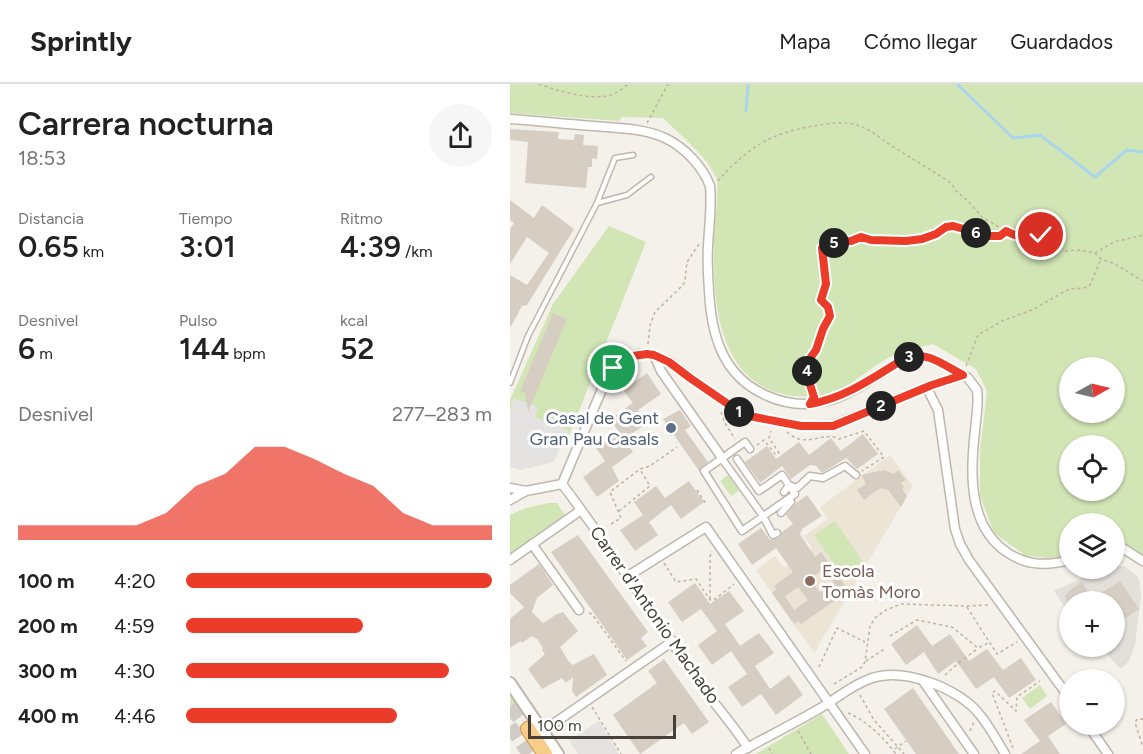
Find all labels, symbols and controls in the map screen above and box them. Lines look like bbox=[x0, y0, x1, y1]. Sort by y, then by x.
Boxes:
text: Sprintly bbox=[30, 24, 132, 58]
text: Mapa bbox=[779, 29, 831, 54]
text: Cómo llegar bbox=[864, 29, 977, 54]
text: Guardados bbox=[1010, 29, 1113, 54]
text: Carrera nocturna bbox=[18, 104, 274, 143]
button: share bbox=[429, 104, 492, 167]
text: 18:53 bbox=[18, 146, 66, 170]
text: Distancia bbox=[18, 209, 84, 228]
text: Tiempo bbox=[179, 209, 233, 228]
text: Ritmo bbox=[340, 209, 383, 228]
pin bbox=[1015, 209, 1066, 260]
pin: 6 bbox=[961, 218, 991, 248]
icon: check bbox=[1024, 218, 1057, 251]
text: 6 bbox=[971, 223, 981, 242]
text: 0.65 bbox=[18, 228, 79, 265]
text: 3:01 bbox=[179, 228, 236, 265]
text: 4:39 bbox=[340, 228, 401, 265]
pin: 5 bbox=[819, 228, 849, 258]
text: 5 bbox=[829, 233, 839, 252]
text: km bbox=[79, 242, 104, 261]
text: /km bbox=[401, 242, 433, 261]
text: Desnivel bbox=[18, 311, 78, 330]
text: Pulso bbox=[179, 311, 217, 330]
text: kcal bbox=[340, 311, 368, 330]
text: 6 bbox=[18, 330, 35, 367]
text: 144 bbox=[179, 330, 229, 367]
text: 52 bbox=[340, 330, 374, 367]
pin bbox=[587, 342, 638, 393]
pin: 3 bbox=[894, 342, 924, 372]
text: m bbox=[35, 344, 53, 363]
text: bpm bbox=[229, 344, 266, 363]
text: 3 bbox=[905, 347, 913, 366]
icon: arrive bbox=[596, 351, 629, 384]
pin: 4 bbox=[792, 356, 822, 386]
north arrow bbox=[1059, 357, 1125, 423]
map controls bbox=[1059, 357, 1125, 735]
text: 4 bbox=[802, 361, 812, 380]
pin: 2 bbox=[866, 391, 896, 421]
text: 2 bbox=[876, 396, 886, 415]
pin: 1 bbox=[724, 397, 754, 427]
text: Desnivel bbox=[18, 402, 93, 426]
text: 277–283 m bbox=[392, 402, 492, 426]
text: 1 bbox=[736, 402, 742, 421]
place label: Casal de Gent Gran Pau Casals bbox=[530, 407, 659, 450]
marker: Casal de Gent Gran Pau Casals bbox=[664, 421, 678, 435]
button: locate bbox=[1059, 435, 1125, 501]
button: layers bbox=[1059, 513, 1125, 579]
street label: Carrer d'Antonio Machado bbox=[585, 522, 725, 708]
place label: Escola Tomàs Moro bbox=[822, 560, 921, 603]
text: 100 m bbox=[18, 569, 75, 593]
text: 4:20 bbox=[114, 569, 155, 593]
marker: Escola Tomàs Moro bbox=[803, 574, 817, 588]
button: + bbox=[1059, 591, 1125, 657]
text: 200 m bbox=[18, 614, 78, 638]
text: 4:59 bbox=[114, 614, 154, 638]
text: 300 m bbox=[18, 659, 77, 683]
text: 4:30 bbox=[114, 659, 155, 683]
button: − bbox=[1059, 669, 1125, 735]
text: 400 m bbox=[18, 704, 79, 728]
text: 4:46 bbox=[114, 704, 155, 728]
scale bar bbox=[528, 712, 676, 740]
text: 100 m bbox=[537, 716, 582, 735]

